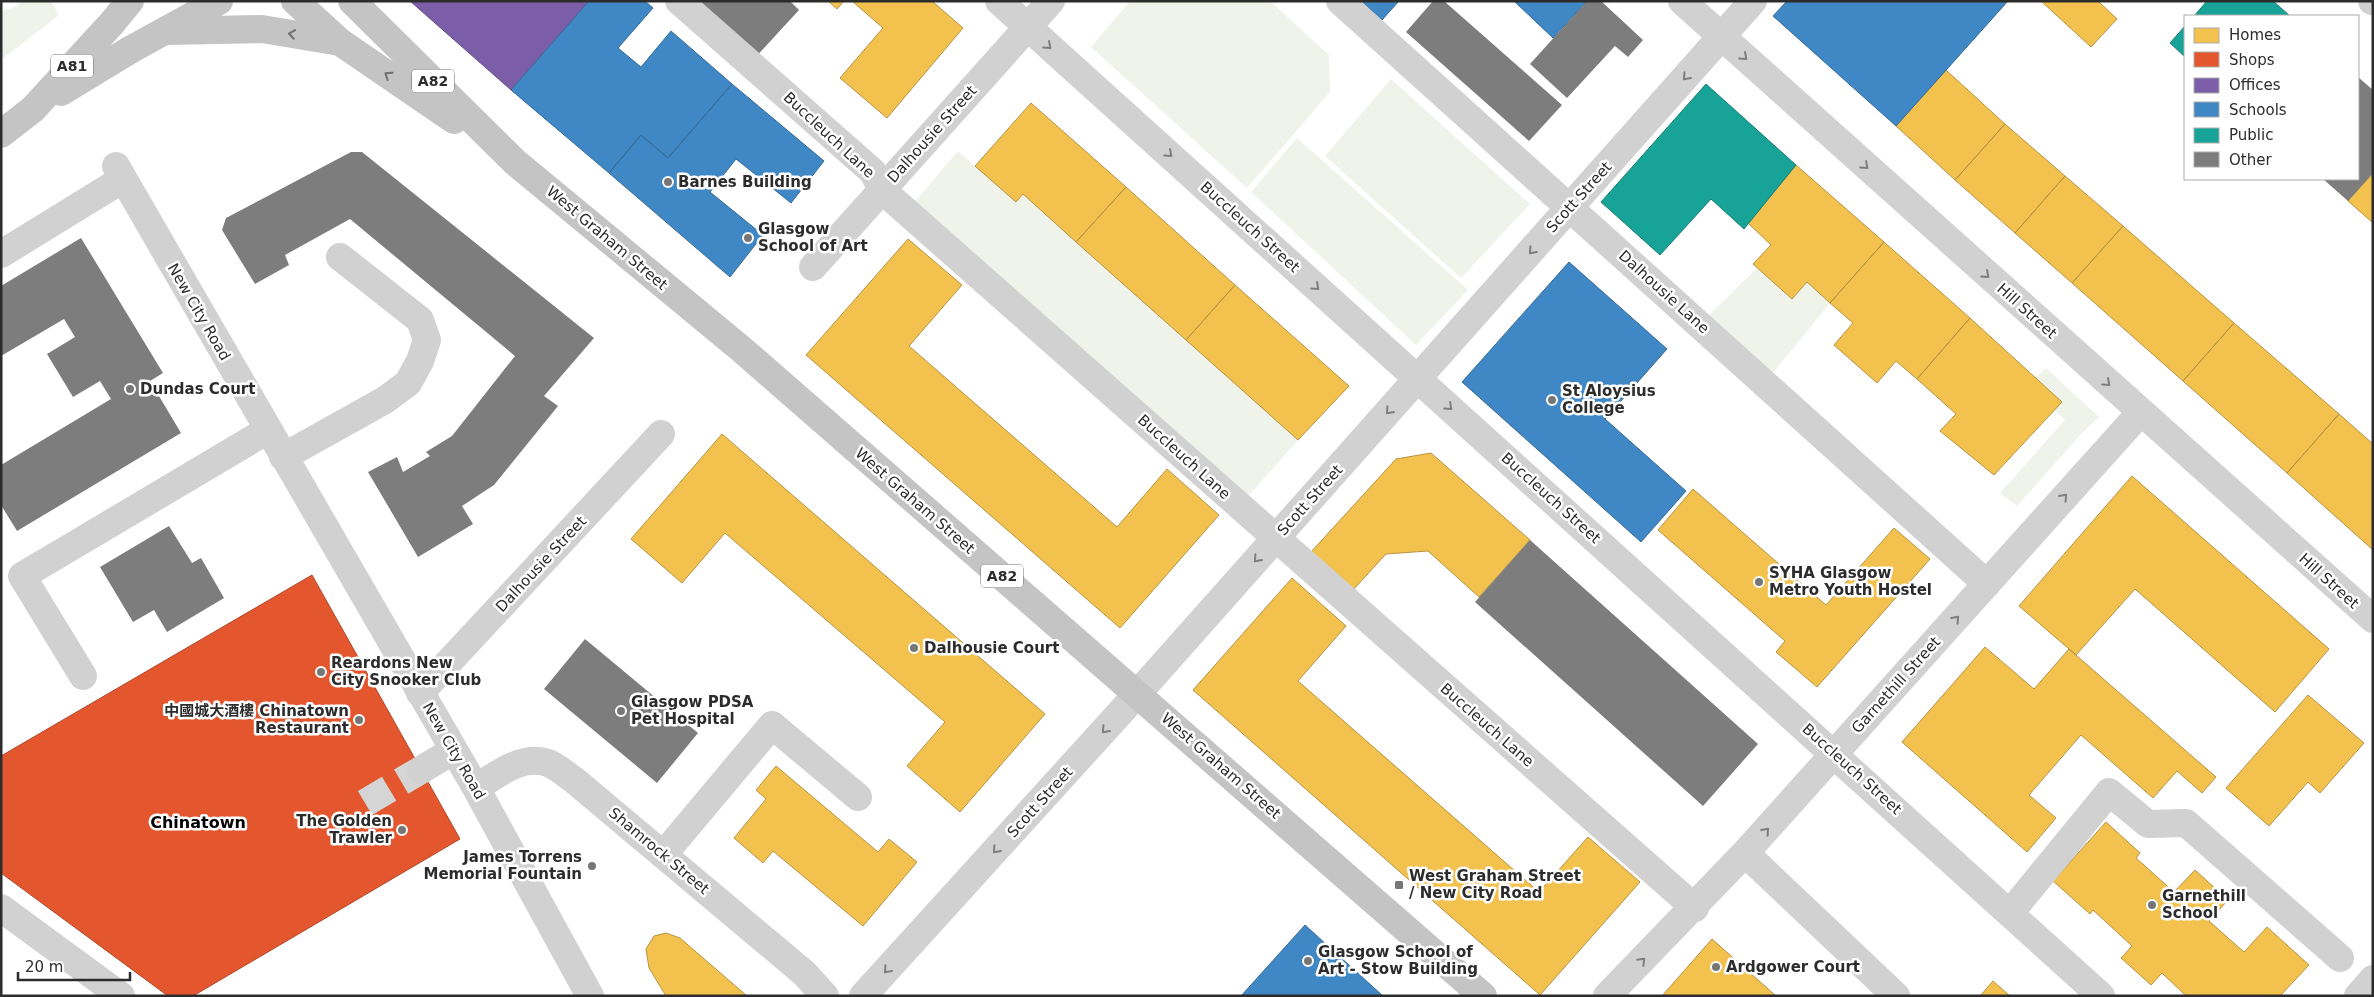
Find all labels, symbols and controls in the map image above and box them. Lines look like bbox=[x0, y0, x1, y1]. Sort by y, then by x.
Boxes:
legend bbox=[2184, 15, 2359, 180]
text: Homes bbox=[2229, 26, 2281, 44]
one-way arrow bbox=[287, 30, 296, 40]
one-way arrow bbox=[1043, 40, 1052, 49]
one-way arrow bbox=[1739, 51, 1748, 60]
text: Shops bbox=[2229, 51, 2275, 69]
road number: A81 bbox=[51, 54, 93, 78]
road number: A82 bbox=[412, 70, 454, 92]
one-way arrow bbox=[1683, 71, 1692, 80]
one-way arrow bbox=[384, 72, 394, 81]
text: Offices bbox=[2229, 76, 2281, 94]
street label: Dalhousie Street bbox=[884, 82, 980, 186]
street label: Buccleuch Lane bbox=[780, 88, 878, 182]
text: Schools bbox=[2229, 101, 2287, 119]
text: Public bbox=[2229, 126, 2273, 144]
one-way arrow bbox=[1163, 149, 1172, 158]
text: Other bbox=[2229, 151, 2272, 169]
street label: Scott Street bbox=[1543, 158, 1616, 236]
one-way arrow bbox=[1860, 160, 1869, 169]
place label: Barnes Building bbox=[678, 173, 812, 191]
marker: Barnes Building bbox=[662, 176, 674, 188]
street label: Buccleuch Street bbox=[1197, 178, 1303, 276]
street label: West Graham Street bbox=[543, 182, 671, 294]
place label: Glasgow School of Art bbox=[758, 220, 868, 255]
marker: Glasgow School of Art bbox=[742, 232, 754, 244]
one-way arrow bbox=[1528, 245, 1537, 254]
street label: Dalhousie Lane bbox=[1615, 247, 1713, 337]
street label: New City Road bbox=[164, 260, 234, 364]
one-way arrow bbox=[1980, 269, 1989, 278]
street label: Hill Street bbox=[1993, 280, 2061, 343]
one-way arrow bbox=[1310, 281, 1319, 290]
one-way arrow bbox=[2101, 377, 2110, 386]
place label: Dundas Court bbox=[140, 380, 255, 398]
place label: St Aloysius College bbox=[1562, 382, 1656, 417]
marker: Dundas Court bbox=[124, 383, 136, 395]
marker: St Aloysius College bbox=[1546, 394, 1558, 406]
one-way arrow bbox=[1444, 401, 1453, 410]
one-way arrow bbox=[1385, 406, 1394, 415]
street label: Buccleuch Lane bbox=[1134, 411, 1234, 503]
street label: West Graham Street bbox=[852, 444, 978, 558]
street label: Buccleuch Street bbox=[1498, 449, 1604, 547]
street label: Scott Street bbox=[1274, 461, 1347, 539]
one-way arrow bbox=[2058, 494, 2067, 503]
street label: Dalhousie Street bbox=[492, 512, 590, 616]
street label: Hill Street bbox=[2295, 550, 2363, 613]
one-way arrow bbox=[1254, 553, 1263, 562]
road number: A82 bbox=[981, 564, 1023, 588]
place label: SYHA Glasgow Metro Youth Hostel bbox=[1769, 564, 1932, 599]
marker: SYHA Glasgow Metro Youth Hostel bbox=[1753, 576, 1765, 588]
one-way arrow bbox=[1950, 615, 1959, 624]
street label: Garnethill Street bbox=[1848, 633, 1944, 737]
place label: Dalhousie Court bbox=[924, 639, 1059, 657]
marker: Dalhousie Court bbox=[908, 642, 920, 654]
place label: Reardons New City Snooker Club bbox=[331, 654, 482, 689]
marker: Reardons New City Snooker Club bbox=[315, 666, 327, 678]
street label: Buccleuch Lane bbox=[1437, 679, 1537, 771]
place label: Glasgow PDSA Pet Hospital bbox=[631, 693, 754, 728]
street label: New City Road bbox=[419, 699, 489, 803]
place label: 中國城大酒樓 Chinatown Restaurant bbox=[164, 702, 349, 737]
marker: Glasgow PDSA Pet Hospital bbox=[615, 705, 627, 717]
street label: West Graham Street bbox=[1158, 709, 1284, 823]
marker: 中國城大酒樓 Chinatown Restaurant bbox=[353, 714, 365, 726]
street label: Buccleuch Street bbox=[1799, 720, 1905, 818]
one-way arrow bbox=[1102, 724, 1111, 733]
street label: Scott Street bbox=[1004, 763, 1077, 841]
street label: Shamrock Street bbox=[605, 804, 713, 898]
place label: The Golden Trawler bbox=[296, 812, 393, 847]
district label: Chinatown bbox=[150, 813, 246, 832]
marker: The Golden Trawler bbox=[396, 824, 408, 836]
one-way arrow bbox=[1760, 827, 1769, 836]
one-way arrow bbox=[993, 844, 1002, 853]
place label: James Torrens Memorial Fountain bbox=[424, 848, 582, 883]
marker: James Torrens Memorial Fountain bbox=[586, 860, 598, 872]
place label: West Graham Street / New City Road bbox=[1409, 867, 1581, 902]
marker: West Graham Street / New City Road bbox=[1393, 879, 1405, 891]
place label: Garnethill School bbox=[2162, 887, 2246, 922]
marker: Garnethill School bbox=[2146, 899, 2158, 911]
place label: Glasgow School of Art - Stow Building bbox=[1318, 943, 1478, 978]
scale bar bbox=[18, 950, 130, 982]
marker: Glasgow School of Art - Stow Building bbox=[1302, 955, 1314, 967]
text: 20 m bbox=[25, 958, 63, 976]
one-way arrow bbox=[1636, 958, 1645, 967]
place label: Ardgower Court bbox=[1726, 958, 1860, 976]
marker: Ardgower Court bbox=[1710, 961, 1722, 973]
one-way arrow bbox=[884, 965, 893, 974]

